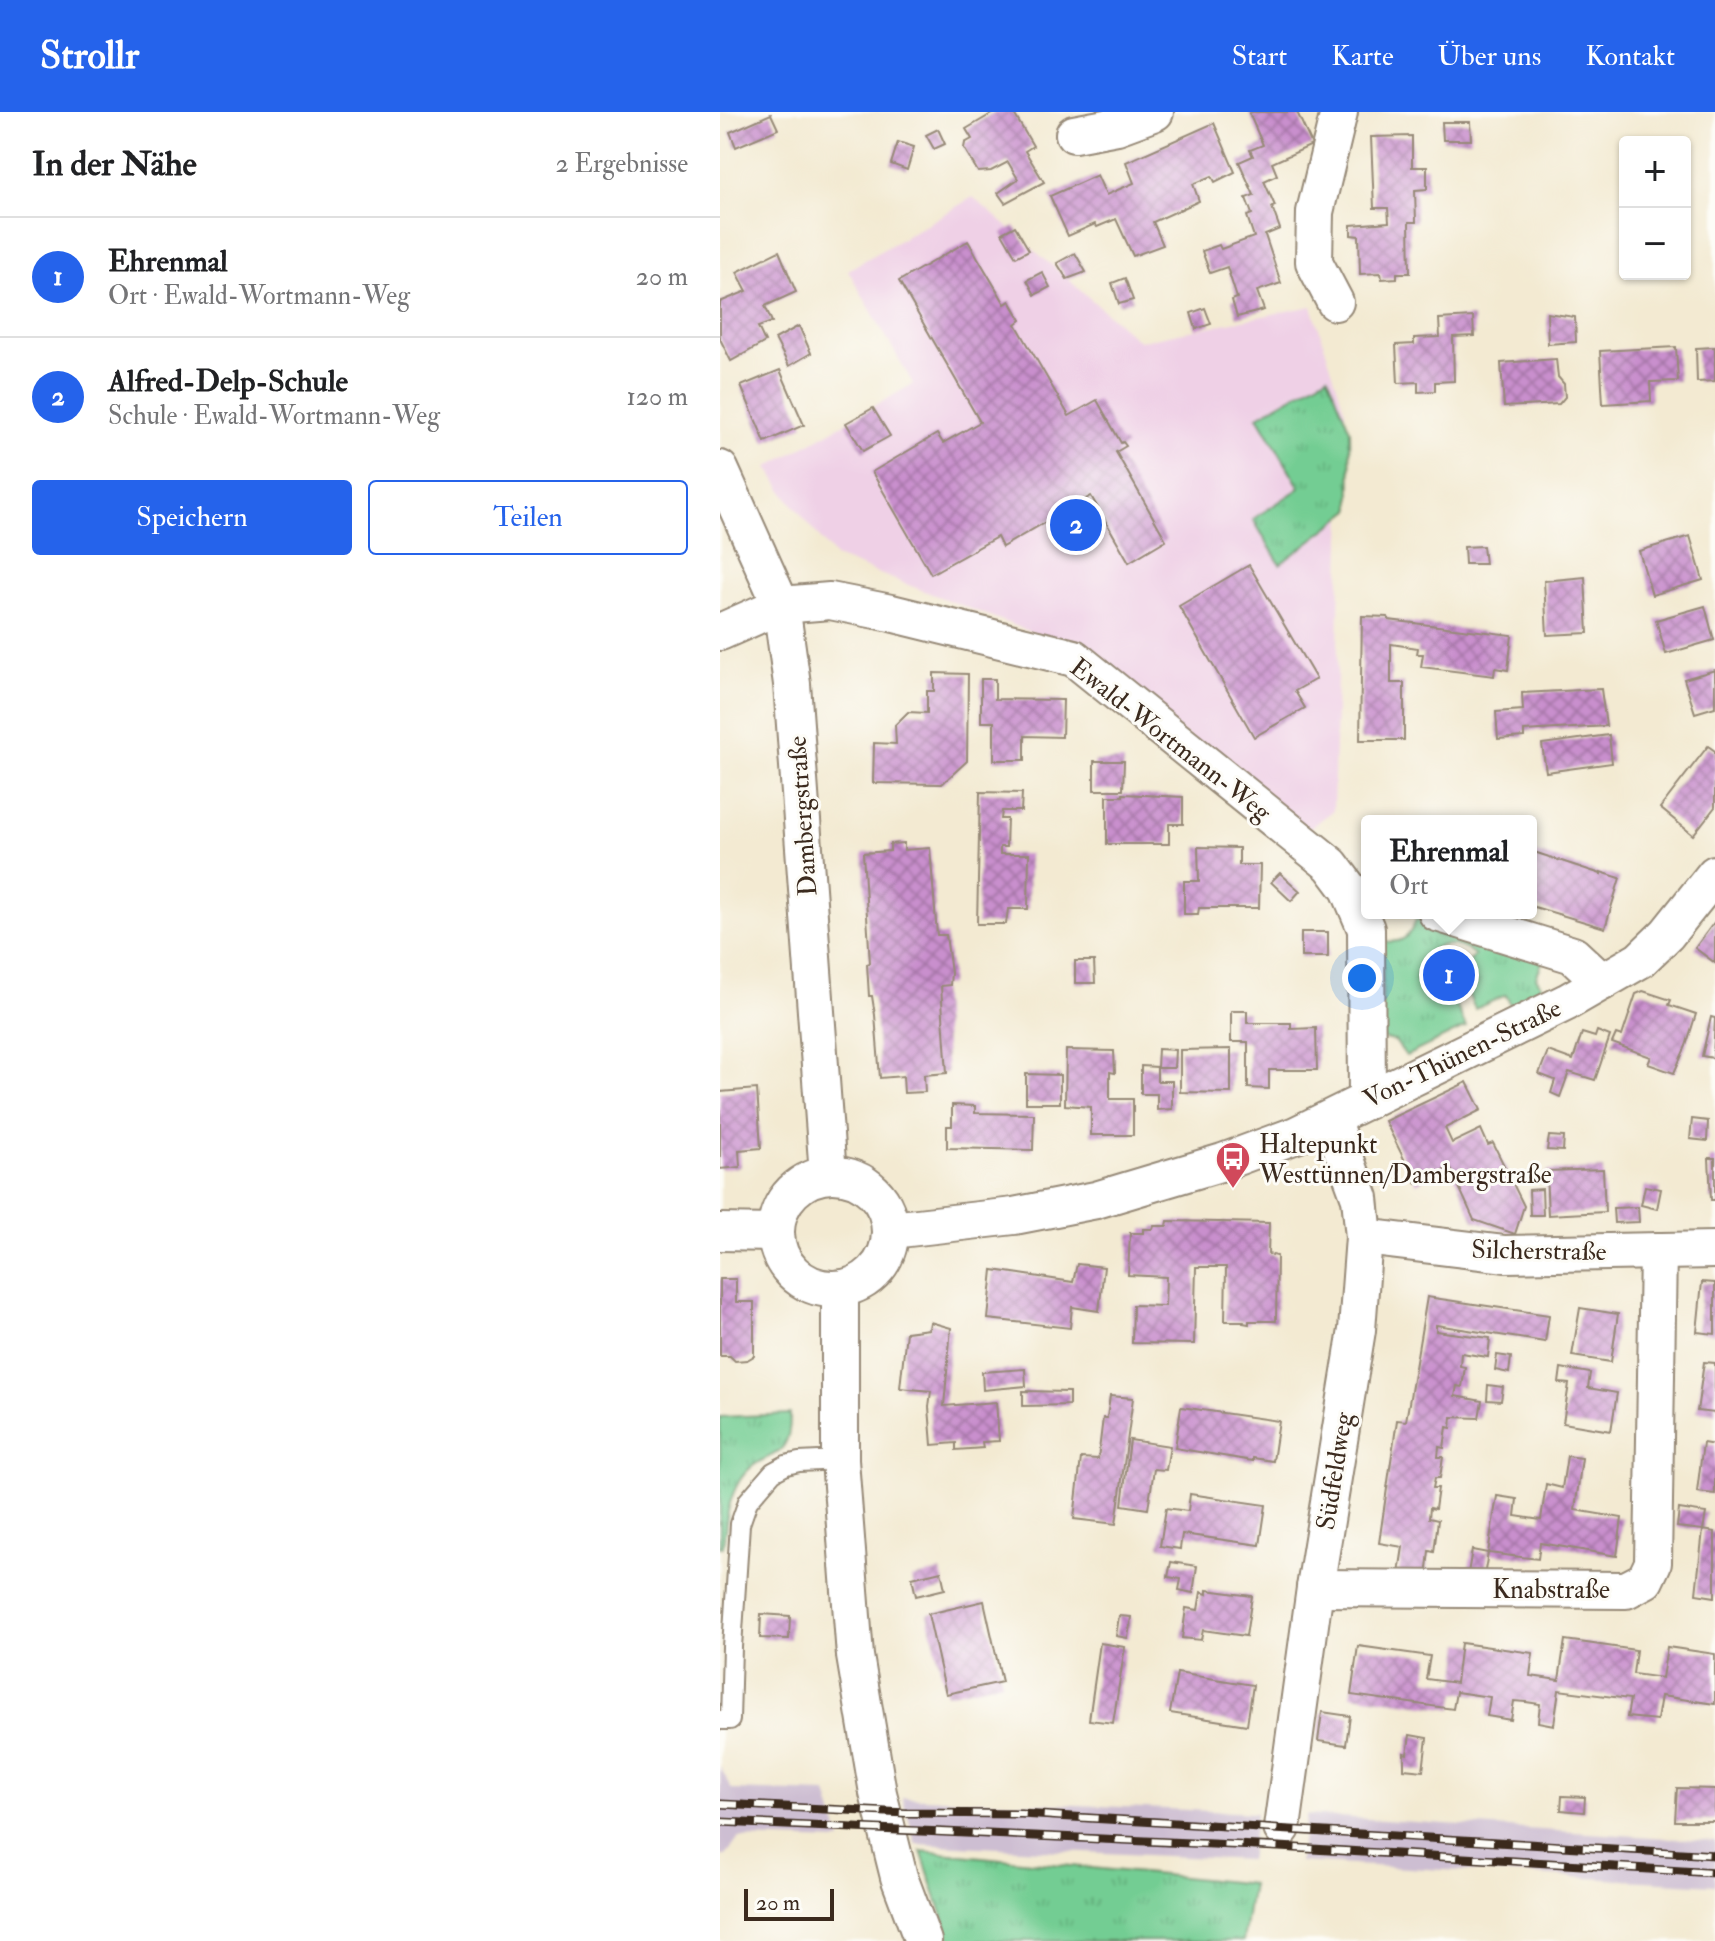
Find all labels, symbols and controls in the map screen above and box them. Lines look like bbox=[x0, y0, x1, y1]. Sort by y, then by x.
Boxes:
text: Strollr bbox=[40, 32, 139, 80]
text: Start bbox=[1232, 39, 1287, 74]
text: Karte bbox=[1331, 39, 1394, 74]
text: Über uns bbox=[1438, 39, 1541, 74]
text: Kontakt bbox=[1585, 39, 1675, 74]
map controls bbox=[1619, 136, 1691, 280]
button: + bbox=[1619, 136, 1691, 208]
text: In der Nähe bbox=[32, 143, 197, 186]
text: 2 Ergebnisse bbox=[556, 148, 688, 180]
button: − bbox=[1619, 208, 1691, 280]
text: Ehrenmal bbox=[108, 243, 228, 280]
text: 1 bbox=[53, 261, 63, 293]
text: 20 m bbox=[636, 261, 688, 293]
text: Ort · Ewald-Wortmann-Weg bbox=[108, 280, 410, 312]
text: Alfred-Delp-Schule bbox=[108, 363, 348, 400]
text: 2 bbox=[51, 381, 65, 413]
text: 120 m bbox=[627, 381, 688, 413]
text: Schule · Ewald-Wortmann-Weg bbox=[108, 400, 440, 432]
button: Speichern bbox=[32, 480, 352, 555]
button: Teilen bbox=[368, 480, 688, 555]
pin: 2 bbox=[1050, 495, 1102, 555]
street label: Ewald-Wortmann-Weg bbox=[1063, 651, 1278, 829]
street label: Dambergstraße bbox=[781, 735, 825, 897]
popup bbox=[1361, 815, 1537, 919]
text: Ehrenmal bbox=[1389, 833, 1509, 870]
text: Ort bbox=[1389, 870, 1428, 902]
pin: 1 bbox=[1423, 945, 1475, 1005]
your location bbox=[1342, 958, 1382, 998]
street label: Von-Thünen-Straße bbox=[1358, 992, 1567, 1116]
place label: Haltepunkt Westtünnen/Dambergstraße bbox=[1258, 1129, 1552, 1191]
bus stop icon: Haltepunkt Westtünnen/Dambergstraße bbox=[1214, 1140, 1252, 1190]
street label: Silcherstraße bbox=[1471, 1234, 1607, 1268]
street label: Südfeldweg bbox=[1310, 1409, 1360, 1532]
street label: Knabstraße bbox=[1492, 1574, 1610, 1606]
scale bar bbox=[744, 1885, 834, 1921]
text: 20 m bbox=[756, 1889, 800, 1917]

